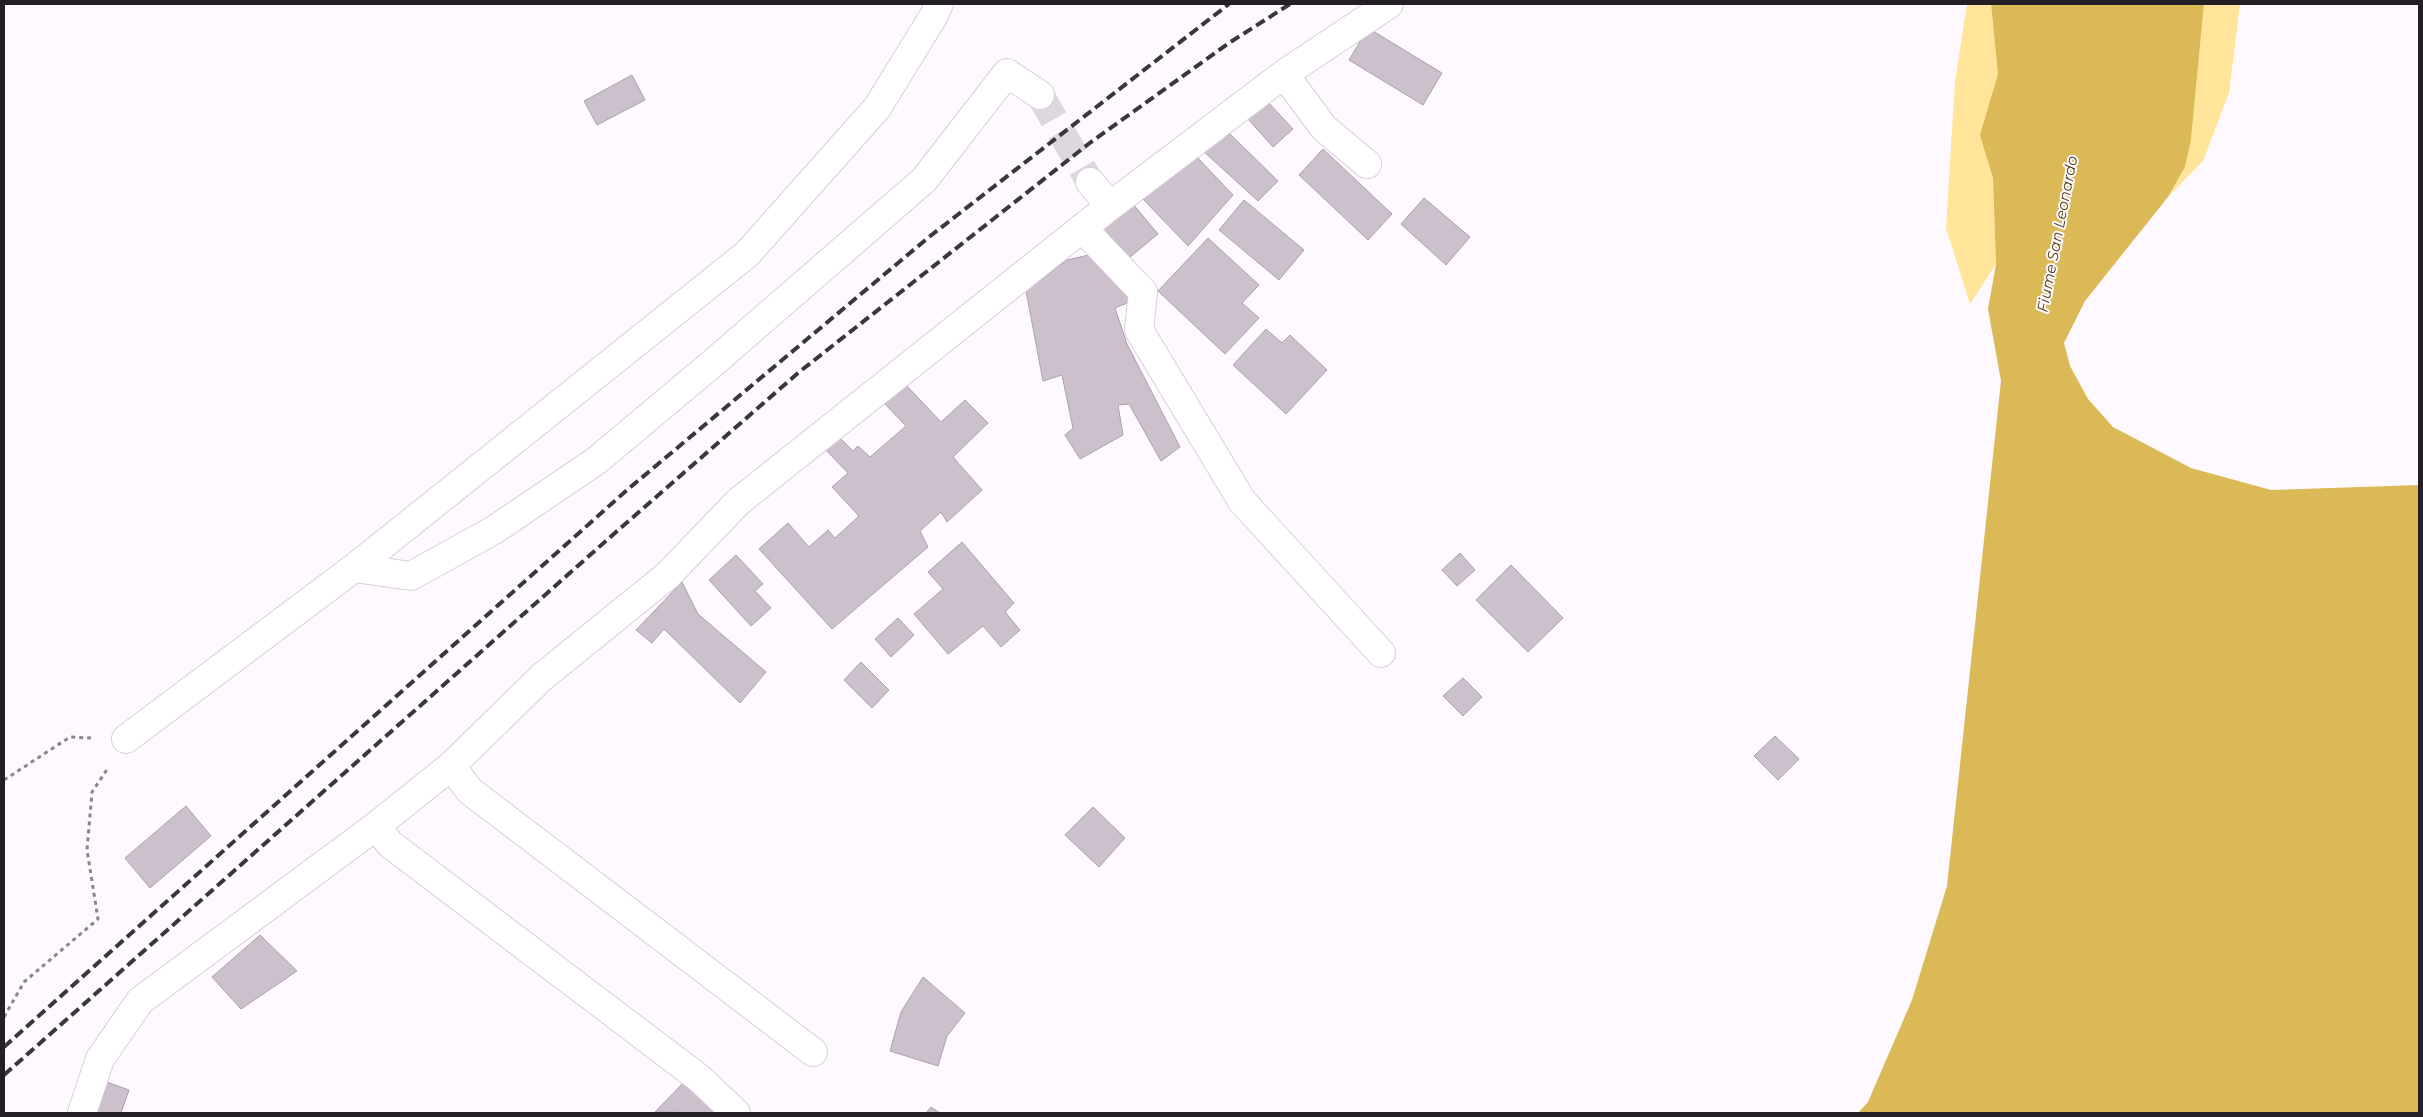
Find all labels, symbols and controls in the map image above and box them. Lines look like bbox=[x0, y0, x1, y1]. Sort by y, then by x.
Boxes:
water label: Fiume San Leonardo bbox=[2033, 154, 2081, 314]

